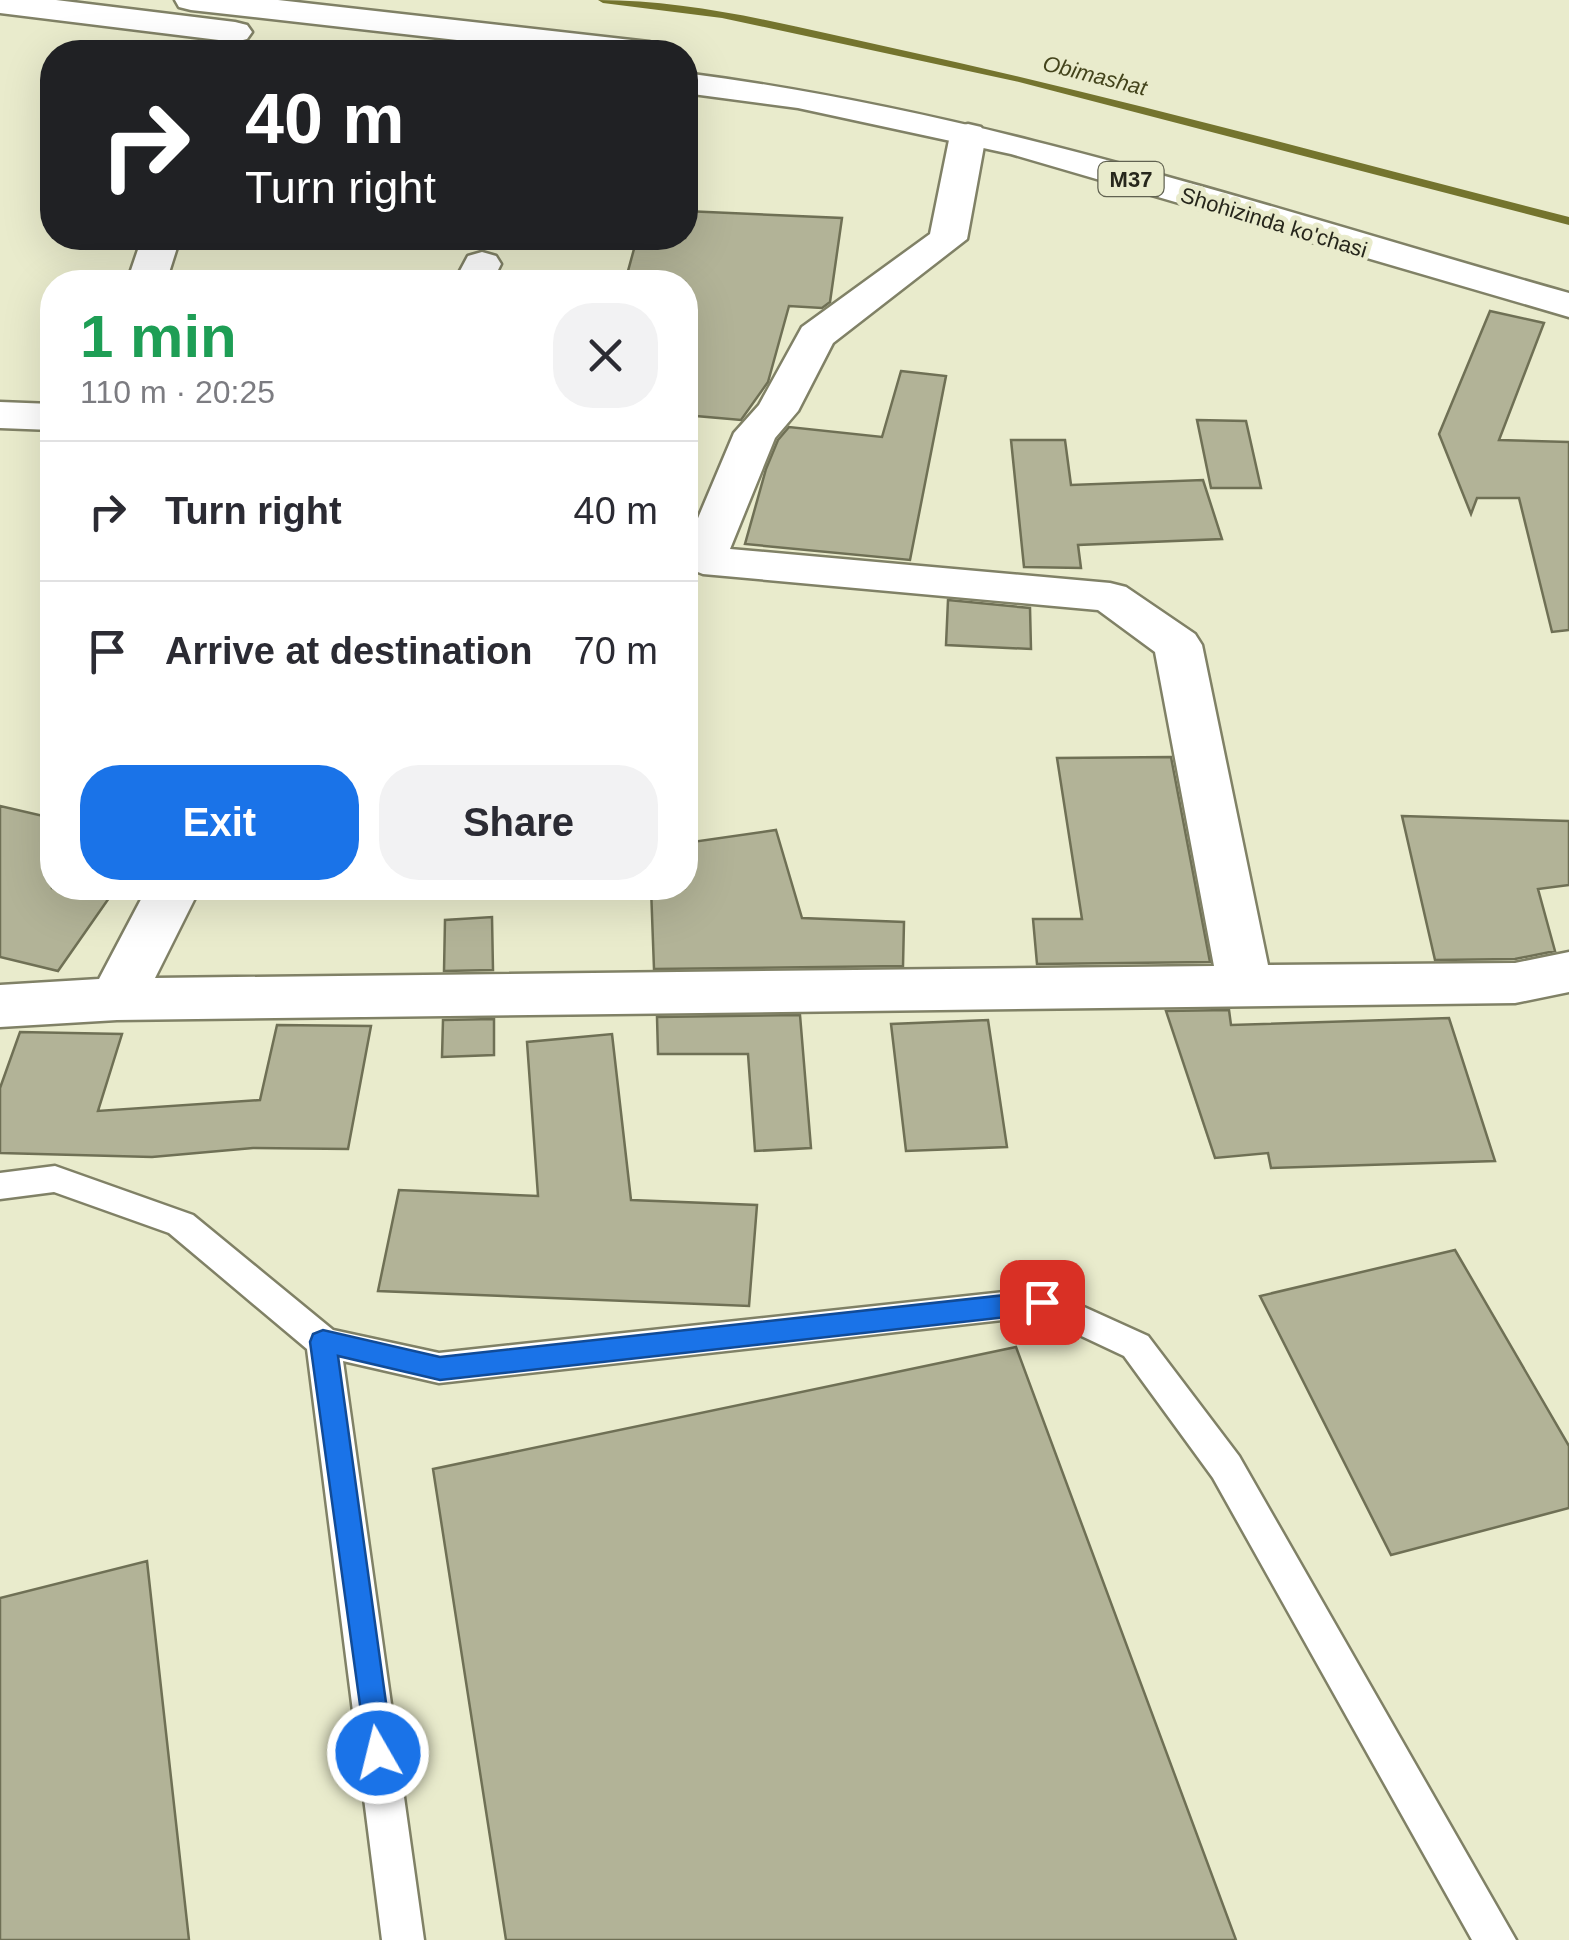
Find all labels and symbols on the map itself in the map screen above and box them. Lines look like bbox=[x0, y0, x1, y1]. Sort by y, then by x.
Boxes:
water label: Obimashat bbox=[1040, 50, 1150, 101]
road number: M37 bbox=[1098, 162, 1164, 196]
street label: Shohizinda ko'chasi bbox=[1178, 182, 1370, 263]
pin bbox=[1000, 1260, 1085, 1345]
position arrow bbox=[326, 1701, 430, 1805]

